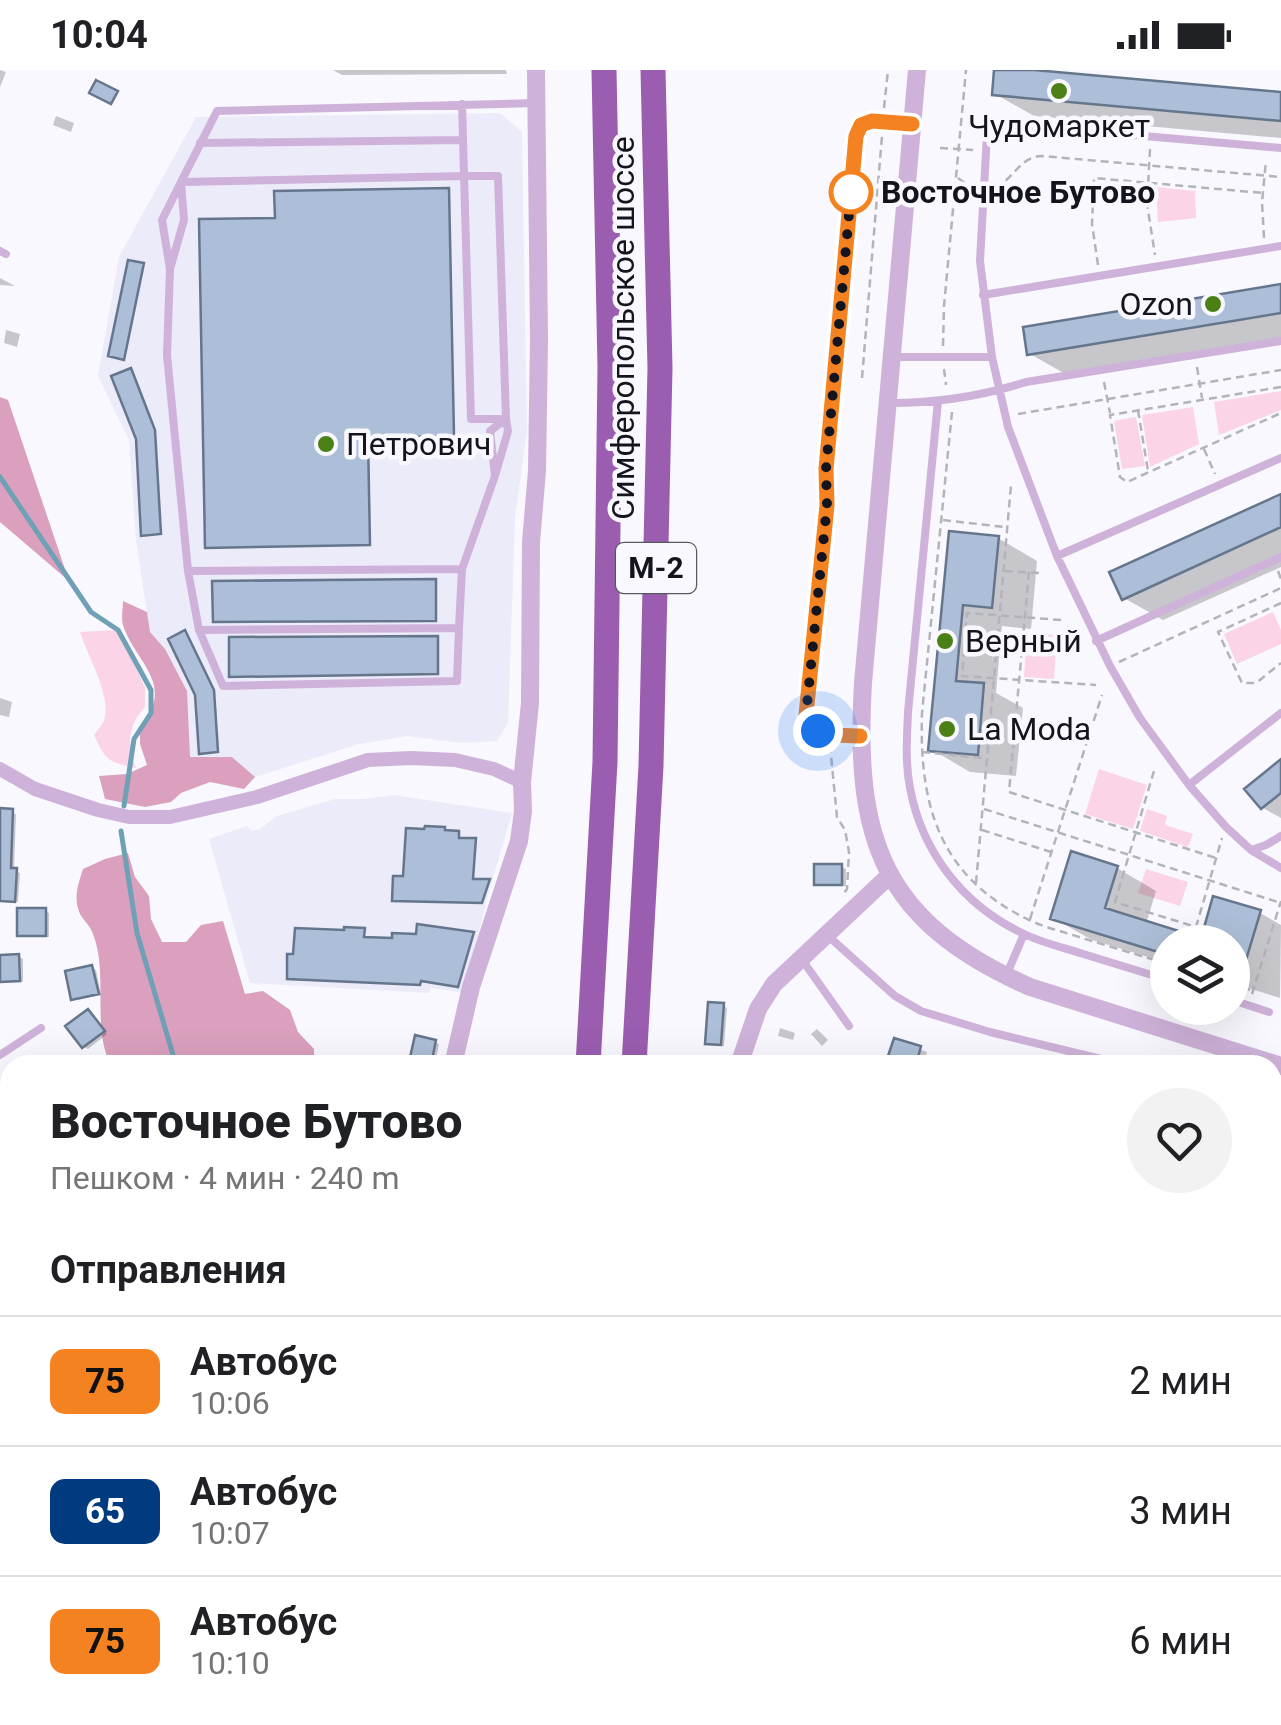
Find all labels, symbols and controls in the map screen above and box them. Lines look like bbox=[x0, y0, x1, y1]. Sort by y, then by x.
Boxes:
text: 10:04 bbox=[50, 13, 148, 57]
marker: Чудомаркет bbox=[1048, 80, 1070, 102]
place label: Чудомаркет bbox=[968, 107, 1150, 145]
street label: Симферопольское шоссе bbox=[604, 136, 642, 520]
marker: Восточное Бутово bbox=[830, 171, 872, 213]
place label: Восточное Бутово bbox=[881, 173, 1155, 211]
place label: Ozon bbox=[1119, 285, 1193, 323]
marker: Ozon bbox=[1202, 293, 1224, 315]
place label: Петрович bbox=[346, 425, 491, 463]
marker: Петрович bbox=[315, 433, 337, 455]
road number: М-2 bbox=[616, 543, 696, 593]
place label: Верный bbox=[965, 622, 1082, 660]
marker: Верный bbox=[934, 630, 956, 652]
your location bbox=[793, 706, 843, 756]
place label: La Moda bbox=[967, 710, 1091, 748]
marker: La Moda bbox=[936, 718, 958, 740]
map controls bbox=[1150, 925, 1250, 1025]
button: layers bbox=[1150, 925, 1250, 1025]
button: heart bbox=[1127, 1088, 1232, 1193]
text: Восточное Бутово bbox=[50, 1093, 463, 1150]
text: Пешком · 4 мин · 240 m bbox=[50, 1159, 400, 1197]
text: Отправления bbox=[50, 1248, 287, 1292]
text: Автобус bbox=[190, 1340, 337, 1384]
text: 2 мин bbox=[1129, 1359, 1232, 1403]
text: 75 bbox=[85, 1361, 125, 1402]
text: 10:06 bbox=[190, 1384, 270, 1422]
text: Автобус bbox=[190, 1470, 337, 1514]
text: 3 мин bbox=[1129, 1489, 1232, 1533]
text: 65 bbox=[85, 1491, 125, 1532]
text: 10:07 bbox=[190, 1514, 270, 1552]
text: Автобус bbox=[190, 1600, 337, 1644]
text: 6 мин bbox=[1129, 1619, 1232, 1663]
text: 75 bbox=[85, 1621, 125, 1662]
text: 10:10 bbox=[190, 1644, 270, 1682]

